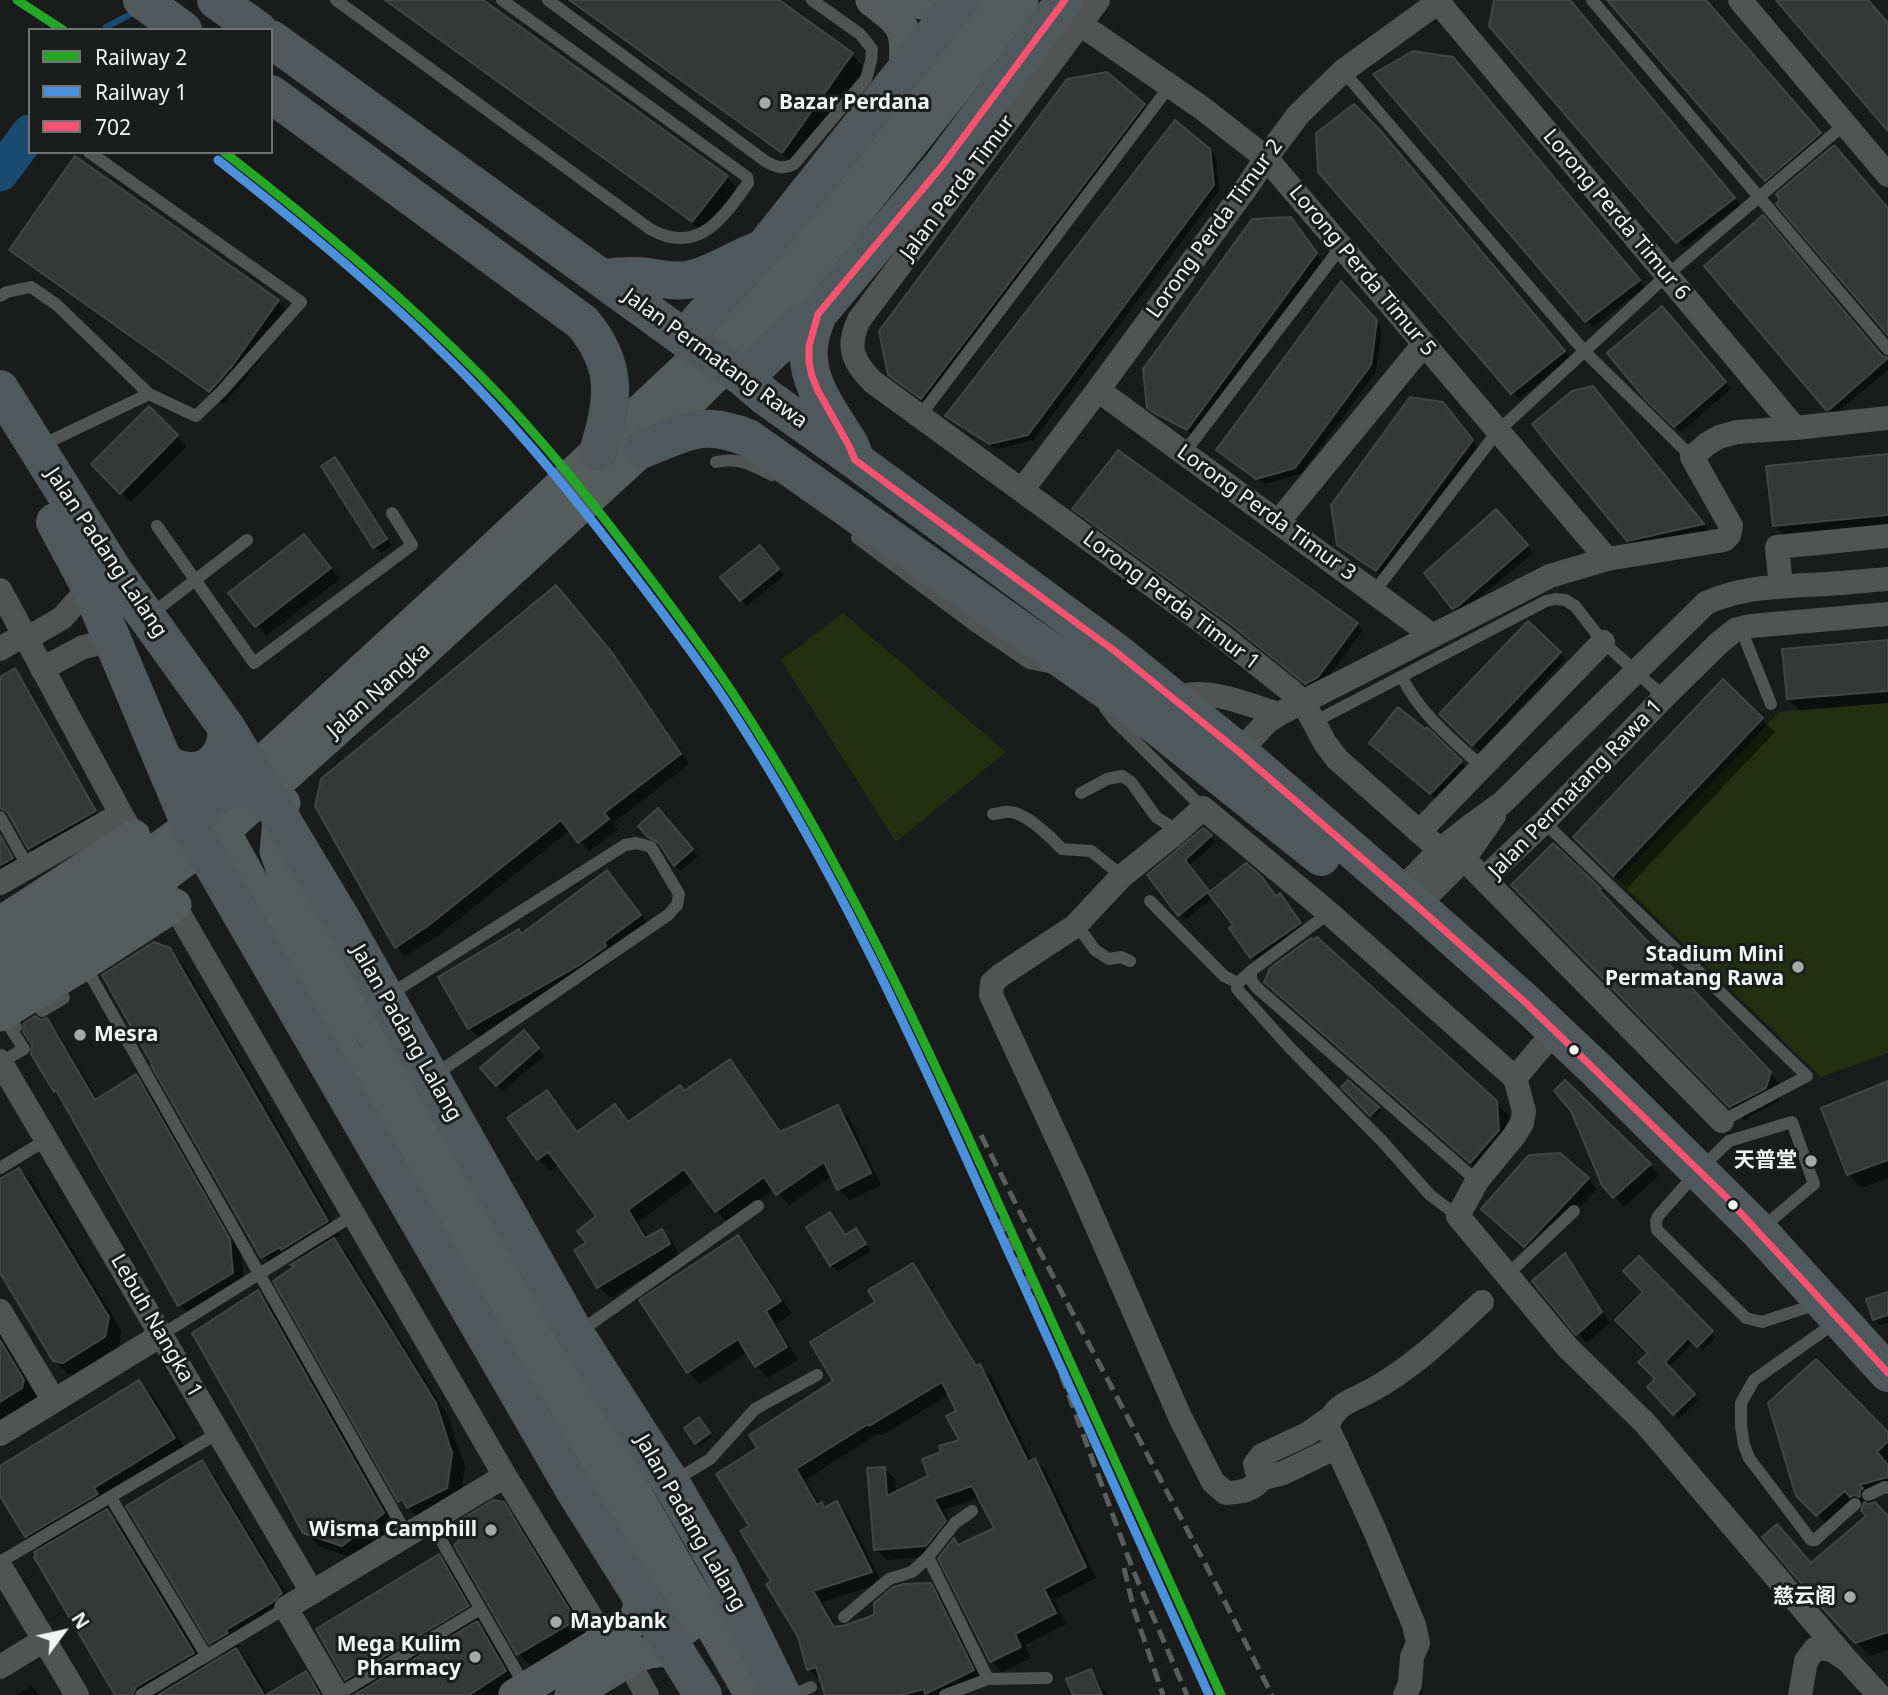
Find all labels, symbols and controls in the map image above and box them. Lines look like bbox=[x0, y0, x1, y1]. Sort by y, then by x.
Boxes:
legend bbox=[28, 28, 273, 154]
text: Railway 2 bbox=[95, 43, 187, 71]
text: Railway 1 bbox=[95, 78, 187, 106]
place label: Bazar Perdana bbox=[779, 90, 930, 116]
marker: Bazar Perdana bbox=[757, 95, 773, 111]
street label: Jalan Perda Timur bbox=[895, 111, 1021, 265]
text: 702 bbox=[95, 113, 131, 141]
street label: Lorong Perda Timur 6 bbox=[1537, 125, 1695, 305]
street label: Lorong Perda Timur 2 bbox=[1142, 135, 1288, 323]
street label: Lorong Perda Timur 5 bbox=[1283, 181, 1441, 361]
street label: Jalan Permatang Rawa bbox=[618, 284, 812, 434]
street label: Lorong Perda Timur 3 bbox=[1172, 440, 1360, 586]
street label: Jalan Padang Lalang bbox=[40, 463, 172, 643]
street label: Lorong Perda Timur 1 bbox=[1078, 526, 1264, 676]
street label: Jalan Nangka bbox=[322, 638, 436, 744]
street label: Jalan Permatang Rawa 1 bbox=[1484, 694, 1668, 884]
street label: Jalan Padang Lalang bbox=[345, 940, 467, 1126]
place label: Stadium Mini Permatang Rawa bbox=[1605, 942, 1784, 992]
marker: Stadium Mini Permatang Rawa bbox=[1790, 959, 1806, 975]
place label: Mesra bbox=[94, 1022, 158, 1048]
marker: Mesra bbox=[72, 1027, 88, 1043]
unlabelled marker bbox=[1567, 1043, 1581, 1057]
place label: 天普堂 bbox=[1734, 1148, 1797, 1174]
marker: 天普堂 bbox=[1803, 1153, 1819, 1169]
unlabelled marker bbox=[1726, 1198, 1740, 1212]
street label: Lebuh Nangka 1 bbox=[105, 1250, 207, 1402]
street label: Jalan Padang Lalang bbox=[629, 1430, 751, 1616]
place label: Wisma Camphill bbox=[309, 1517, 477, 1543]
marker: Wisma Camphill bbox=[483, 1522, 499, 1538]
place label: 慈云阁 bbox=[1773, 1584, 1836, 1610]
marker: 慈云阁 bbox=[1842, 1589, 1858, 1605]
north arrow bbox=[28, 1597, 98, 1667]
text: N bbox=[65, 1607, 96, 1634]
place label: Maybank bbox=[570, 1609, 667, 1635]
marker: Maybank bbox=[548, 1614, 564, 1630]
place label: Mega Kulim Pharmacy bbox=[337, 1632, 461, 1682]
marker: Mega Kulim Pharmacy bbox=[467, 1649, 483, 1665]

